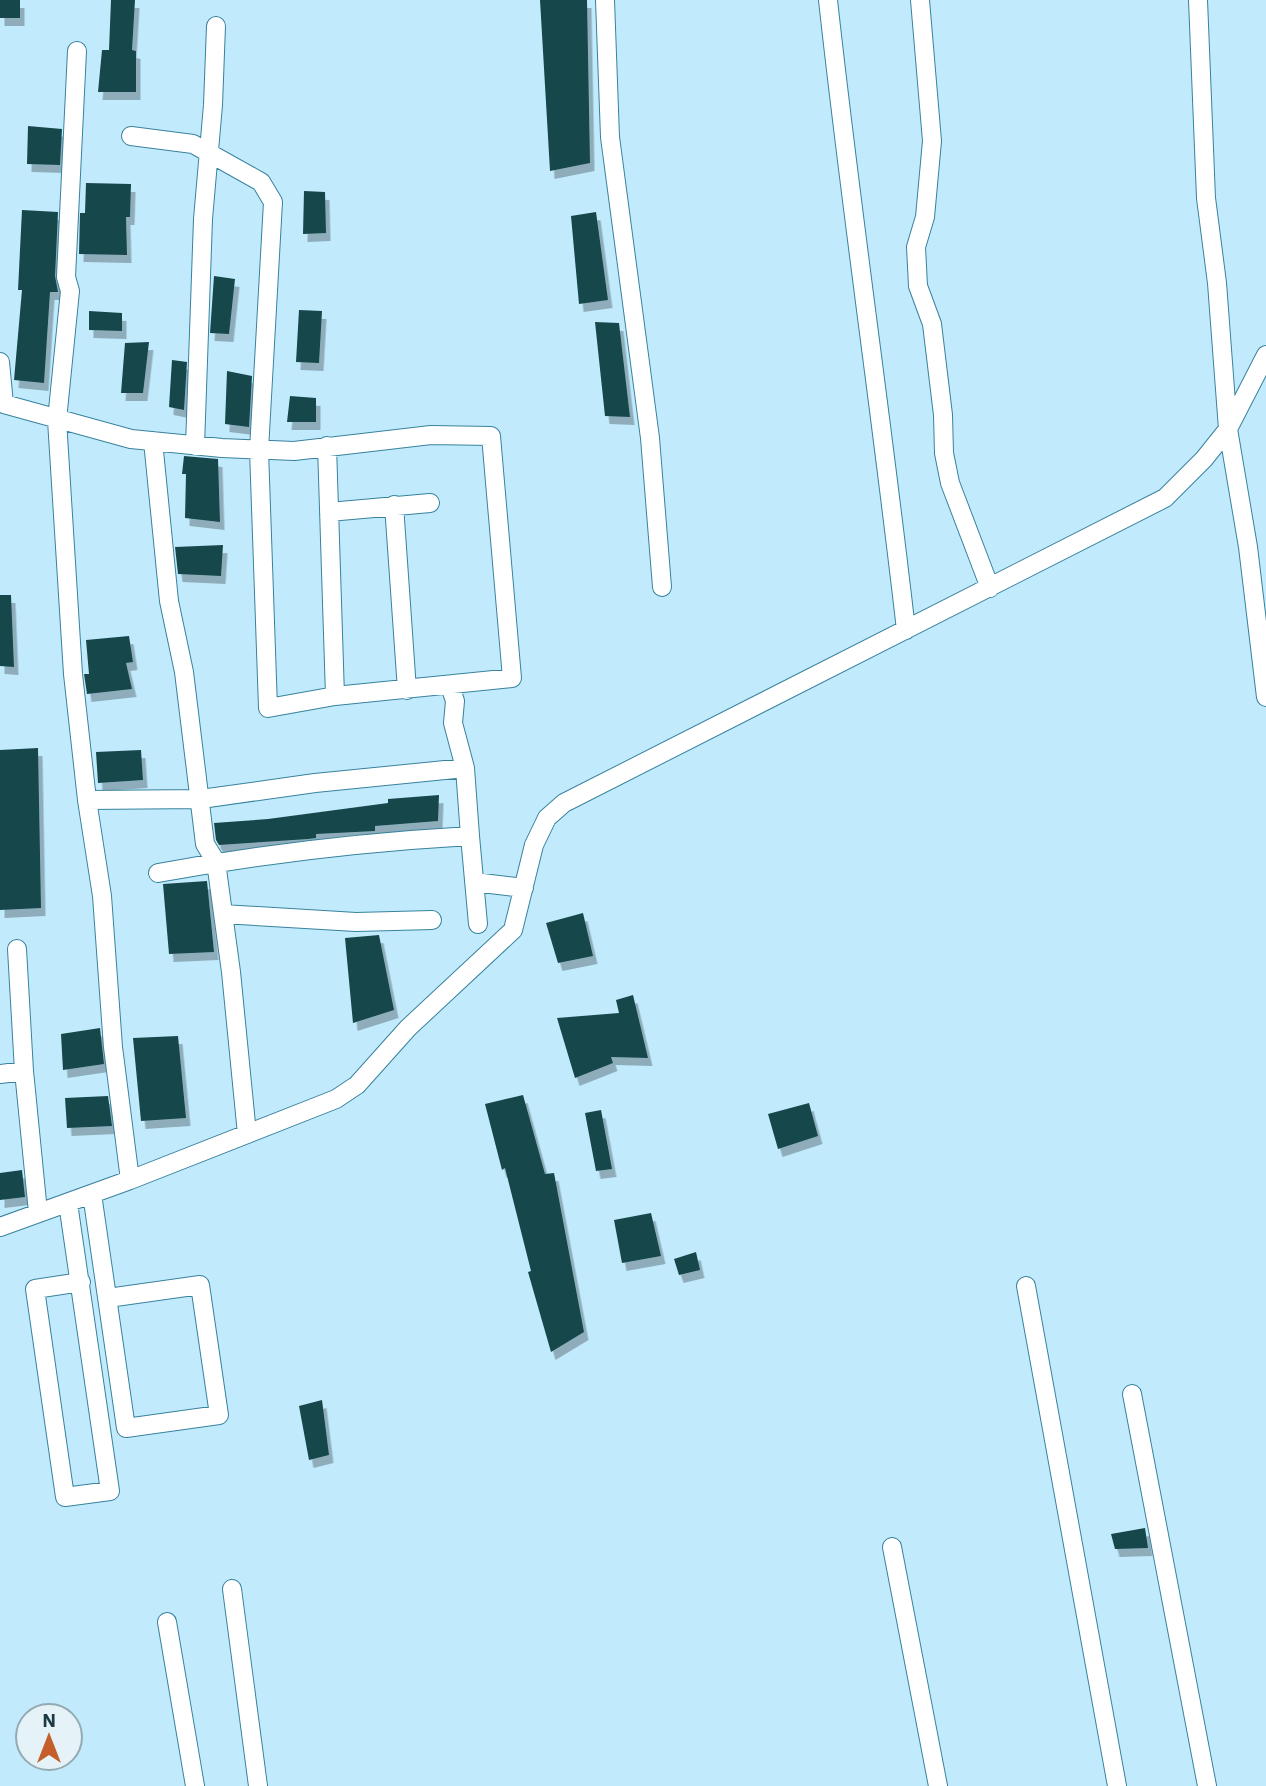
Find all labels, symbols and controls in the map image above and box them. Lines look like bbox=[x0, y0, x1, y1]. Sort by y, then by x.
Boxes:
north arrow bbox=[14, 1702, 84, 1772]
text: N bbox=[42, 1708, 56, 1732]

